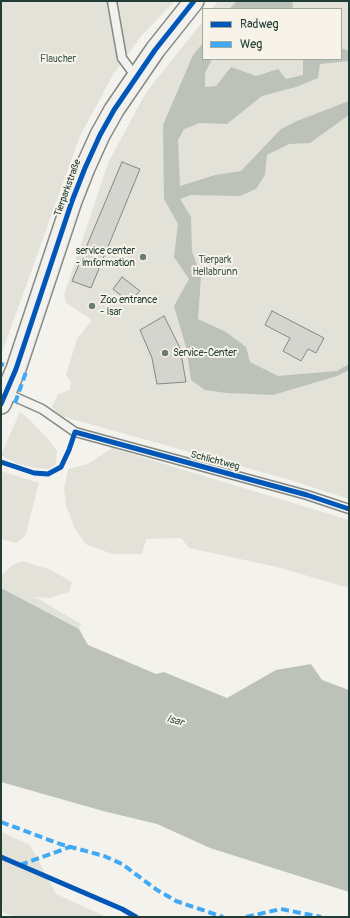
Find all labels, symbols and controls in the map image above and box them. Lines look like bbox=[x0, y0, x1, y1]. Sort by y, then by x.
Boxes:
legend bbox=[202, 8, 342, 60]
text: Radweg bbox=[240, 17, 278, 32]
text: Weg bbox=[240, 37, 262, 52]
park label: Flaucher bbox=[40, 53, 76, 65]
street label: Tierparkstraße bbox=[52, 158, 84, 218]
place label: service center - imformation bbox=[76, 245, 135, 268]
marker: service center - imformation bbox=[138, 252, 148, 262]
park label: Tierpark Hellabrunn bbox=[192, 254, 238, 278]
place label: Zoo entrance - Isar bbox=[100, 294, 157, 318]
marker: Zoo entrance - Isar bbox=[87, 301, 97, 311]
place label: Service-Center bbox=[173, 347, 237, 359]
marker: Service-Center bbox=[160, 348, 170, 358]
street label: Schlichtweg bbox=[189, 449, 241, 473]
water label: Isar bbox=[165, 712, 185, 730]

